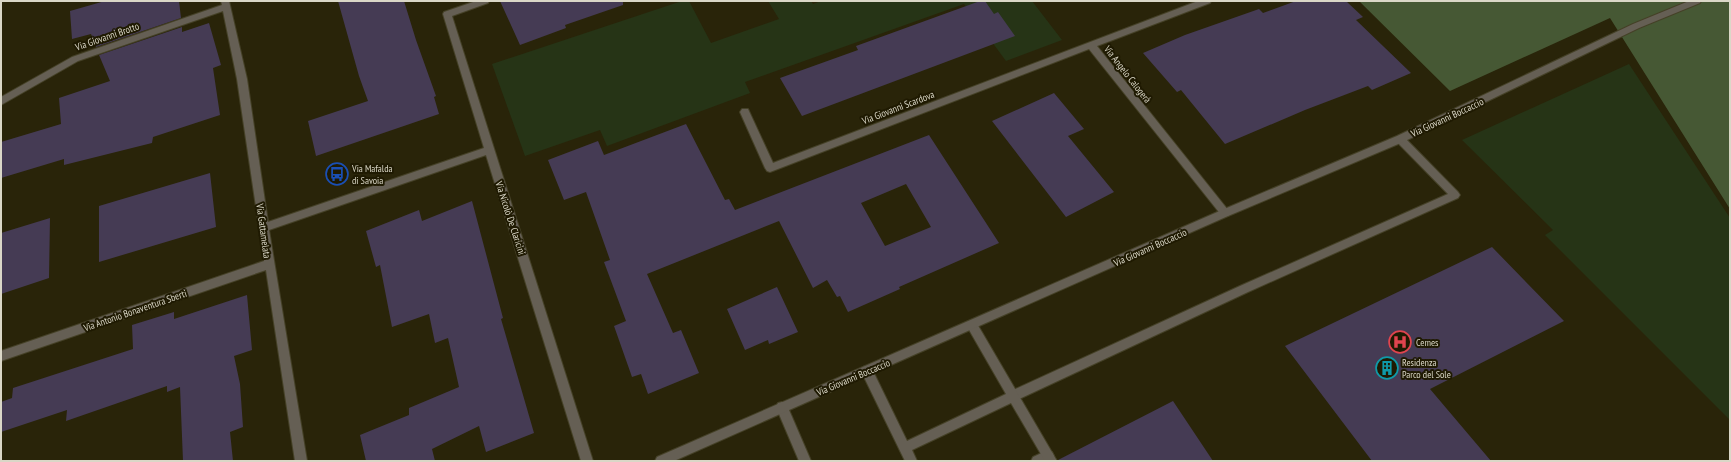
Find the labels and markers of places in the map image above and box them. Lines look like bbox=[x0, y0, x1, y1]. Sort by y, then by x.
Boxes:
bus stop icon: Via Mafalda di Savoia bbox=[324, 161, 350, 187]
place label: Via Mafalda di Savoia bbox=[351, 162, 393, 187]
hospital icon: Cemes bbox=[1387, 329, 1413, 355]
place label: Cemes bbox=[1416, 336, 1439, 349]
building icon: Residenza Parco del Sole bbox=[1374, 355, 1400, 381]
place label: Residenza Parco del Sole bbox=[1402, 356, 1451, 381]

